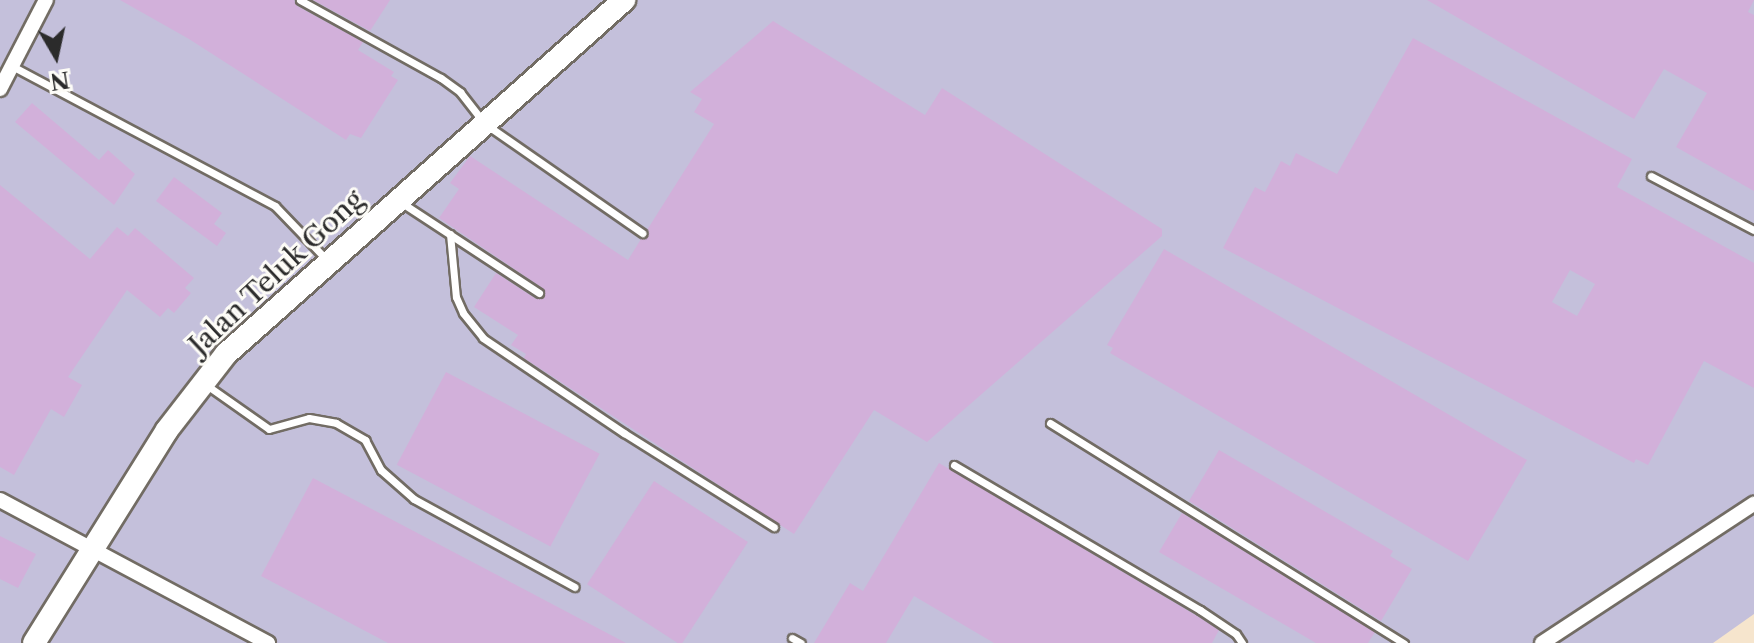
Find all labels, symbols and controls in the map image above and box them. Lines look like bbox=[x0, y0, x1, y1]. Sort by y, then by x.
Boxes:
north arrow bbox=[16, 16, 96, 96]
text: N bbox=[48, 65, 71, 95]
street label: Jalan Teluk Gong bbox=[181, 182, 371, 362]

